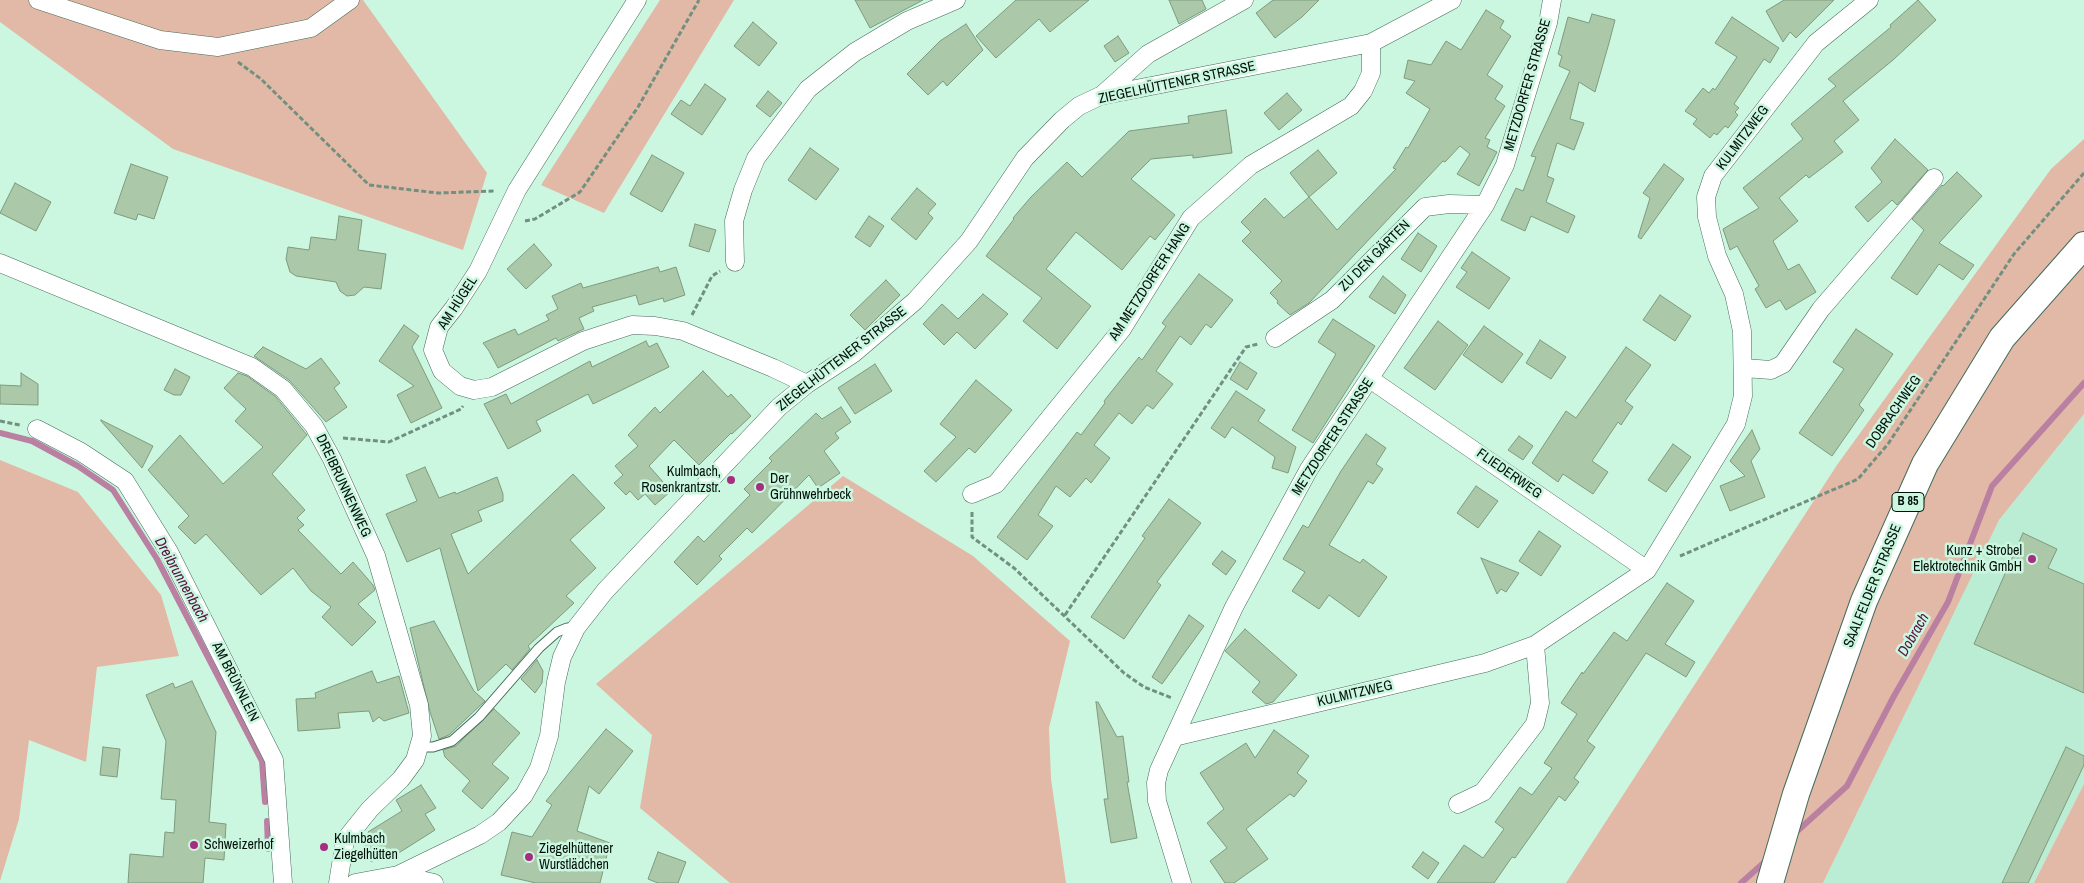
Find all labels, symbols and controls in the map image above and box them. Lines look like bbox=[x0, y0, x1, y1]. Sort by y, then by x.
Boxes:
street label: METZDORFER STRASSE bbox=[1501, 17, 1555, 153]
street label: ZIEGELHÜTTENER STRASSE bbox=[1097, 58, 1257, 108]
street label: KULMITZWEG bbox=[1713, 102, 1773, 174]
street label: ZU DEN GÄRTEN bbox=[1336, 217, 1414, 295]
street label: AM METZDORFER HANG bbox=[1106, 220, 1194, 344]
street label: AM HÜGEL bbox=[435, 273, 481, 333]
street label: ZIEGELHÜTTENER STRASSE bbox=[774, 303, 910, 415]
street label: DOBRACHWEG bbox=[1863, 372, 1925, 452]
street label: METZDORFER STRASSE bbox=[1289, 375, 1377, 499]
street label: DREIBRUNNENWEG bbox=[312, 432, 374, 540]
street label: FLIEDERWEG bbox=[1473, 445, 1545, 503]
place label: Kulmbach, Rosenkrantzstr. bbox=[641, 464, 721, 497]
place label: Der Grühnwehrbeck bbox=[770, 471, 851, 504]
marker: Kulmbach, Rosenkrantzstr. bbox=[725, 474, 737, 486]
marker: Der Grühnwehrbeck bbox=[754, 481, 766, 493]
road number: B 85 bbox=[1892, 492, 1924, 512]
street label: SAALFELDER STRASSE bbox=[1841, 522, 1905, 650]
water label: Dreibrunnenbach bbox=[150, 534, 212, 626]
place label: Kunz + Strobel Elektrotechnik GmbH bbox=[1913, 543, 2022, 576]
marker: Kunz + Strobel Elektrotechnik GmbH bbox=[2026, 553, 2038, 565]
water label: Dobrach bbox=[1895, 610, 1933, 660]
street label: AM BRÜNNLEIN bbox=[208, 640, 262, 724]
street label: KULMITZWEG bbox=[1316, 677, 1394, 711]
place label: Kulmbach Ziegelhütten bbox=[334, 831, 398, 864]
place label: Schweizerhof bbox=[204, 837, 274, 853]
marker: Schweizerhof bbox=[188, 839, 200, 851]
marker: Kulmbach Ziegelhütten bbox=[318, 841, 330, 853]
place label: Ziegelhüttener Wurstlädchen bbox=[539, 841, 613, 874]
marker: Ziegelhüttener Wurstlädchen bbox=[523, 851, 535, 863]

